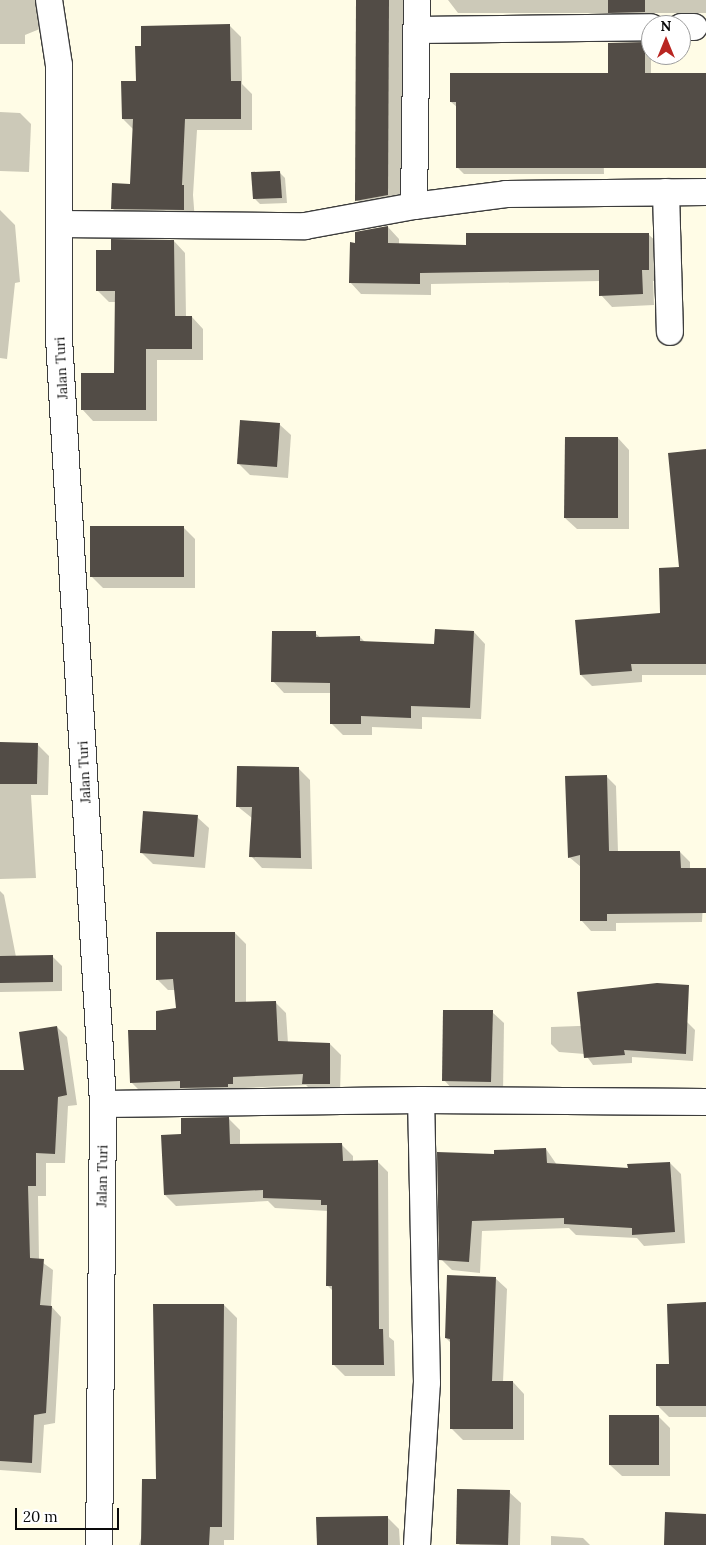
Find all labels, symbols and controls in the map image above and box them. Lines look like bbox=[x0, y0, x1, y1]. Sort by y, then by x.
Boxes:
north arrow bbox=[641, 15, 691, 65]
text: N bbox=[661, 17, 671, 35]
street label: Jalan Turi bbox=[51, 336, 71, 400]
street label: Jalan Turi bbox=[74, 740, 94, 804]
street label: Jalan Turi bbox=[93, 1145, 111, 1207]
scale bar bbox=[18, 1498, 121, 1530]
text: 20 m bbox=[23, 1507, 58, 1526]

